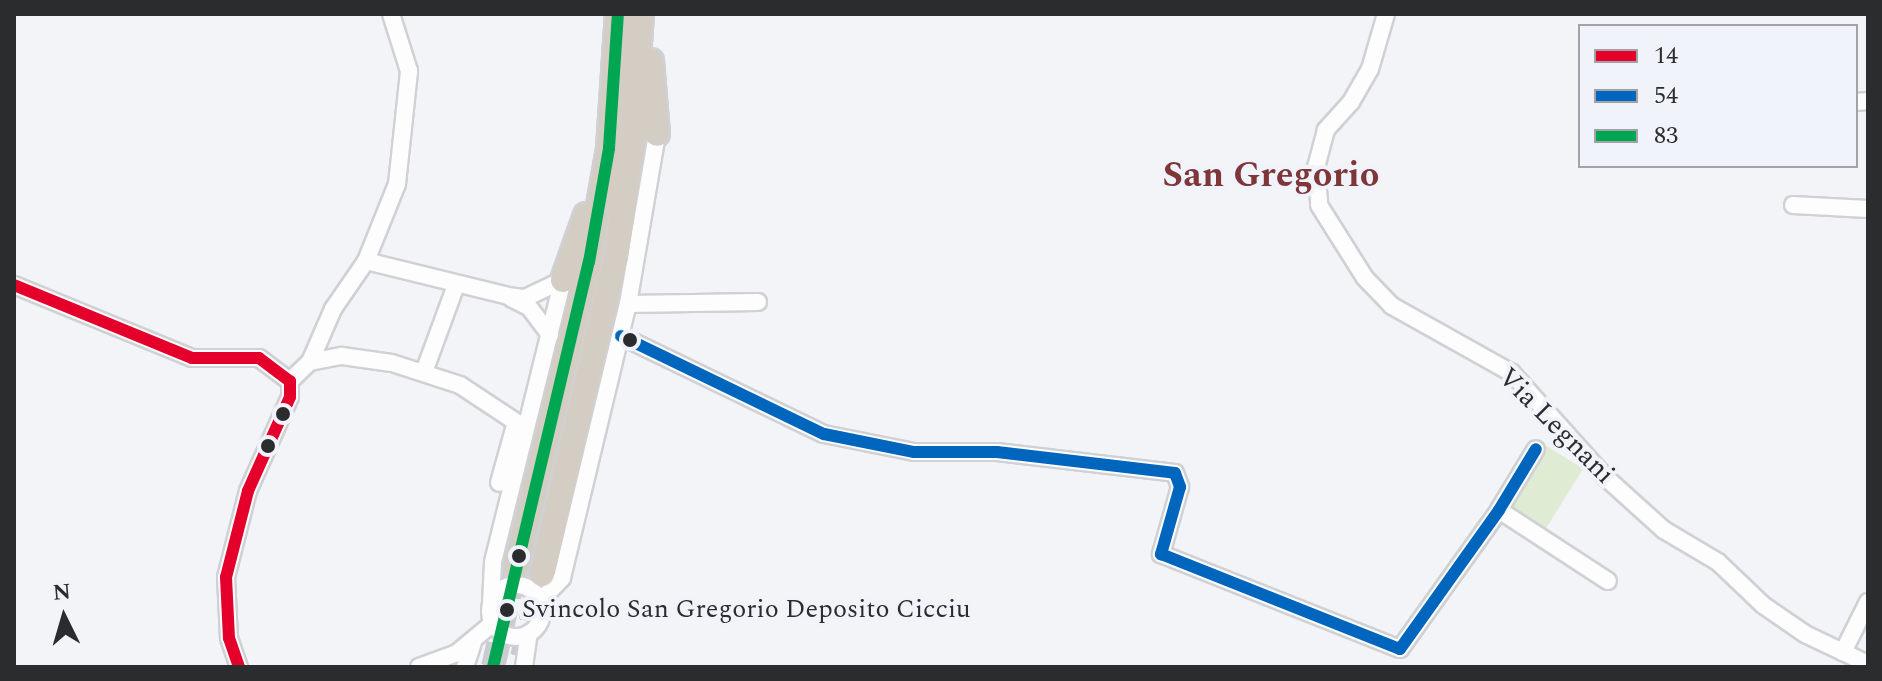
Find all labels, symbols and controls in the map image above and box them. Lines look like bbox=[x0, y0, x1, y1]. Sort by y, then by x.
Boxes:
legend bbox=[1578, 24, 1858, 168]
text: 14 bbox=[1654, 38, 1678, 74]
text: 54 bbox=[1654, 78, 1678, 114]
text: 83 bbox=[1654, 118, 1678, 154]
district label: San Gregorio bbox=[1162, 154, 1380, 198]
unlabelled marker bbox=[622, 332, 638, 348]
street label: Via Legnani bbox=[1491, 361, 1621, 491]
unlabelled marker bbox=[275, 406, 291, 422]
unlabelled marker bbox=[260, 438, 276, 454]
unlabelled marker bbox=[511, 548, 527, 564]
text: N bbox=[51, 575, 72, 610]
north arrow bbox=[24, 577, 104, 657]
place label: Svincolo San Gregorio Deposito Cicciu bbox=[522, 594, 971, 626]
marker: Svincolo San Gregorio Deposito Cicciu bbox=[499, 602, 515, 618]

